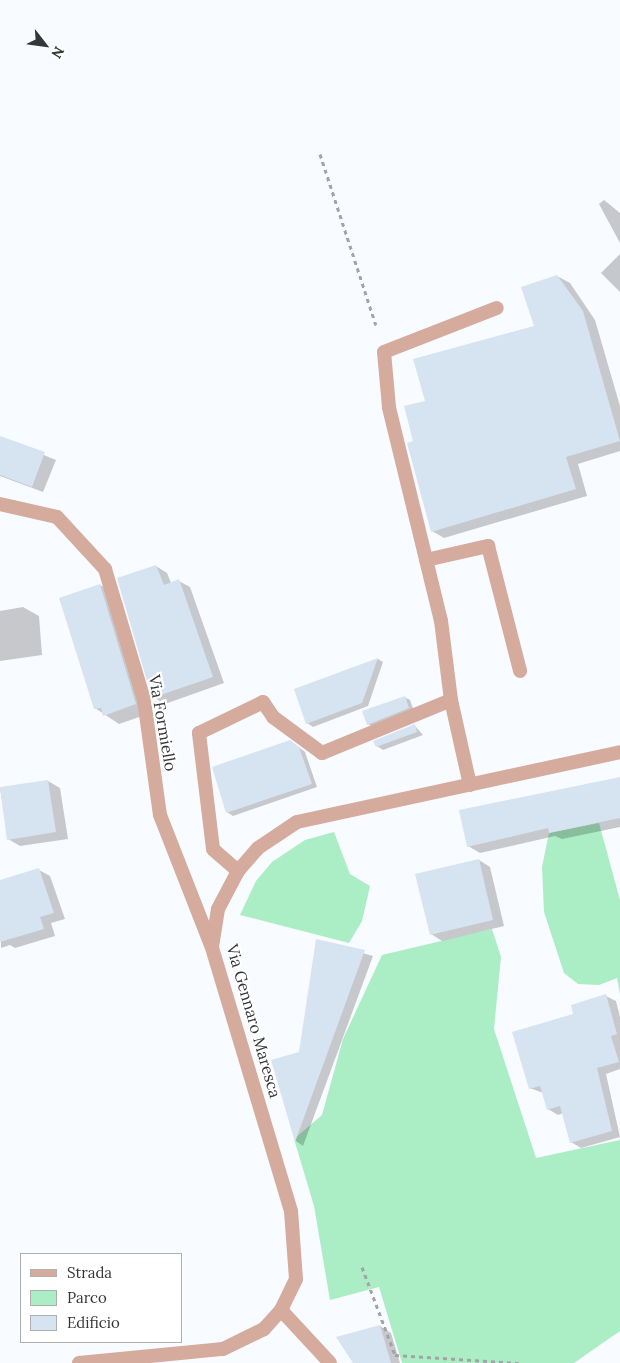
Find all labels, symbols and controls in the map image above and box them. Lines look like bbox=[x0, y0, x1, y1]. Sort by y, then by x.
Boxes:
north arrow bbox=[20, 20, 70, 70]
text: N bbox=[47, 43, 68, 62]
street label: Via Formiello bbox=[145, 673, 181, 773]
street label: Via Gennaro Maresca bbox=[223, 942, 285, 1100]
legend bbox=[20, 1253, 182, 1343]
text: Strada bbox=[67, 1263, 112, 1282]
text: Parco bbox=[67, 1288, 107, 1307]
text: Edificio bbox=[67, 1313, 120, 1332]

